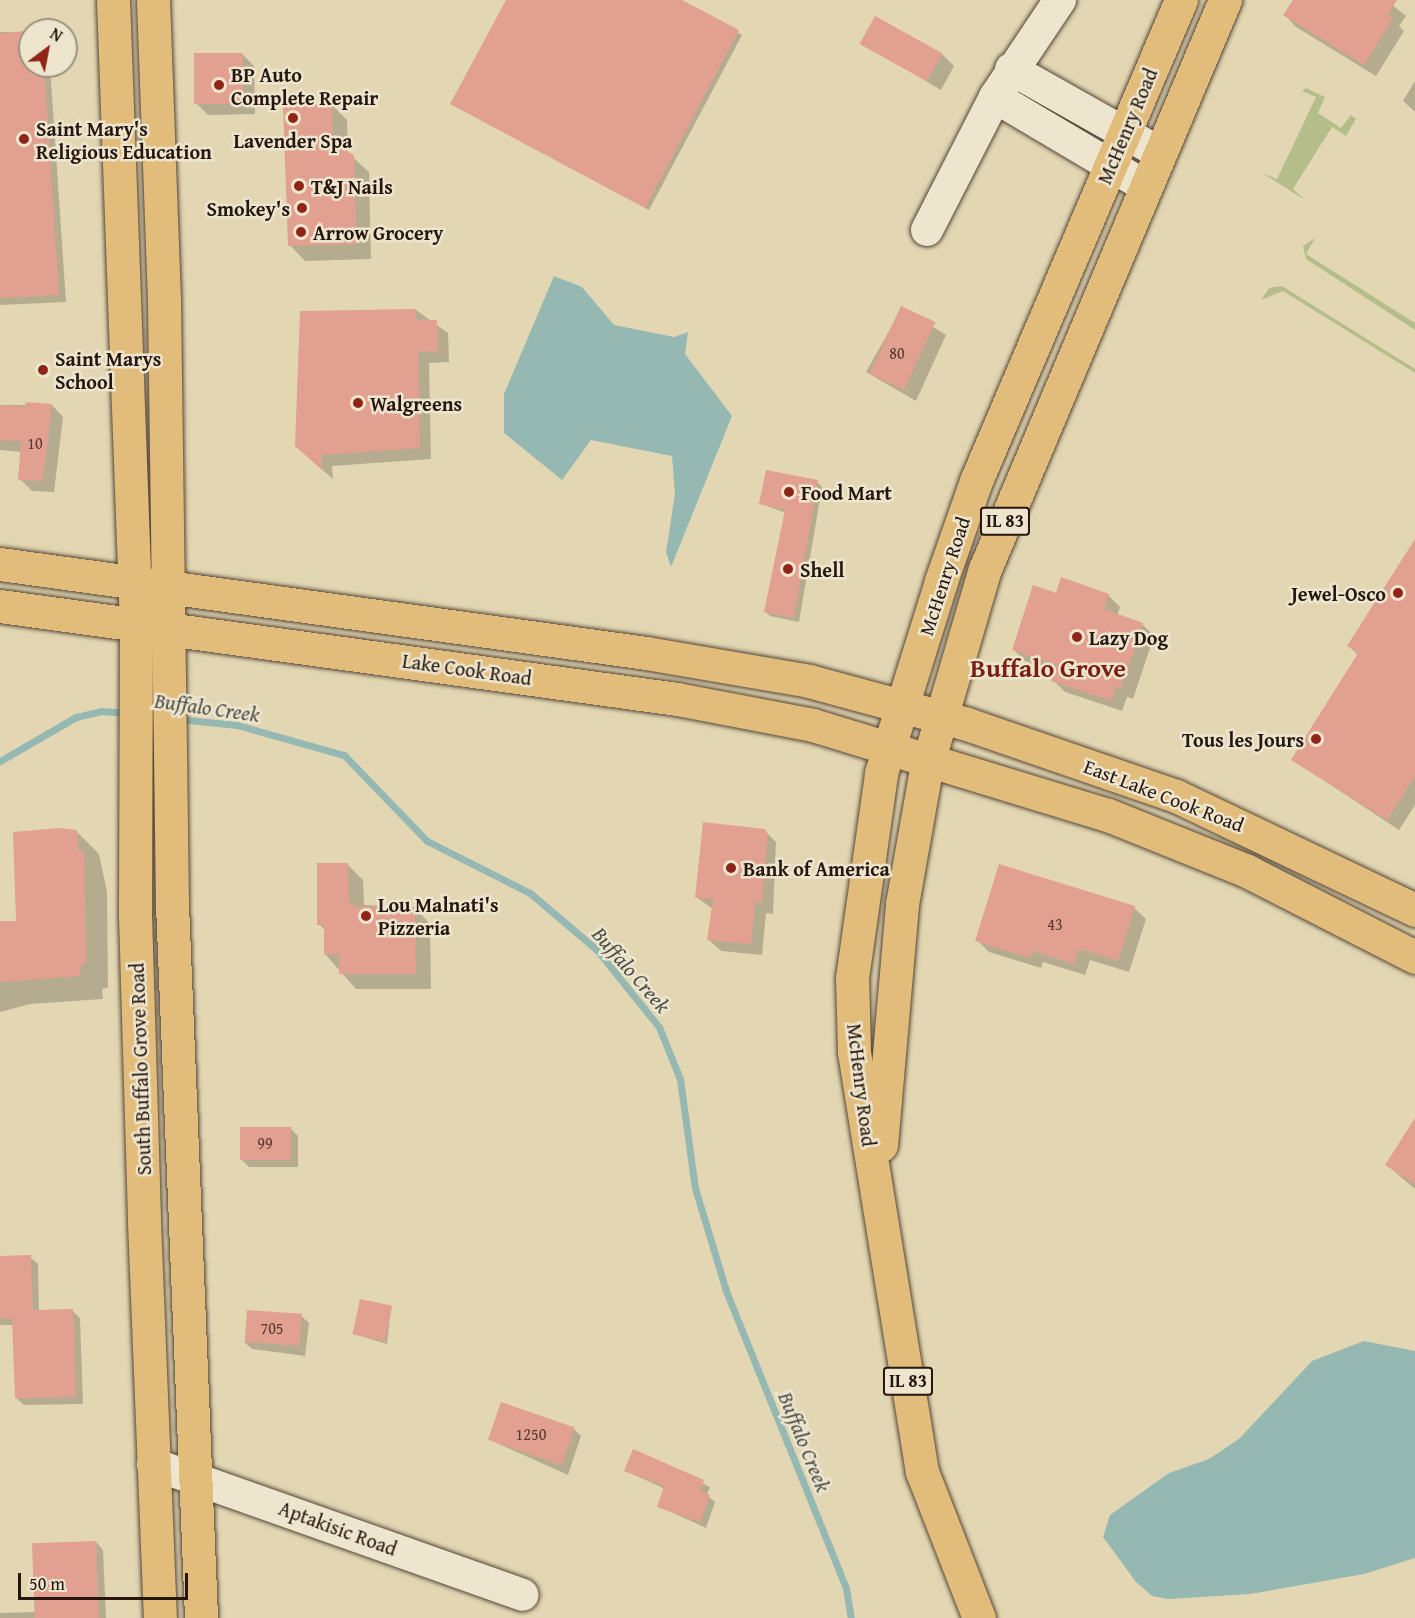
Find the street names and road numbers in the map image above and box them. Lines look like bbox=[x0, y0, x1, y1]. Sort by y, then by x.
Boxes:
street label: McHenry Road bbox=[1092, 64, 1162, 188]
road number: IL 83 bbox=[980, 506, 1030, 536]
street label: McHenry Road bbox=[913, 514, 975, 638]
street label: Lake Cook Road bbox=[401, 648, 533, 690]
street label: East Lake Cook Road bbox=[1081, 753, 1247, 837]
street label: South Buffalo Grove Road bbox=[124, 962, 156, 1176]
street label: McHenry Road bbox=[843, 1022, 881, 1148]
road number: IL 83 bbox=[882, 1366, 934, 1396]
street label: Aptakisic Road bbox=[276, 1496, 400, 1560]

